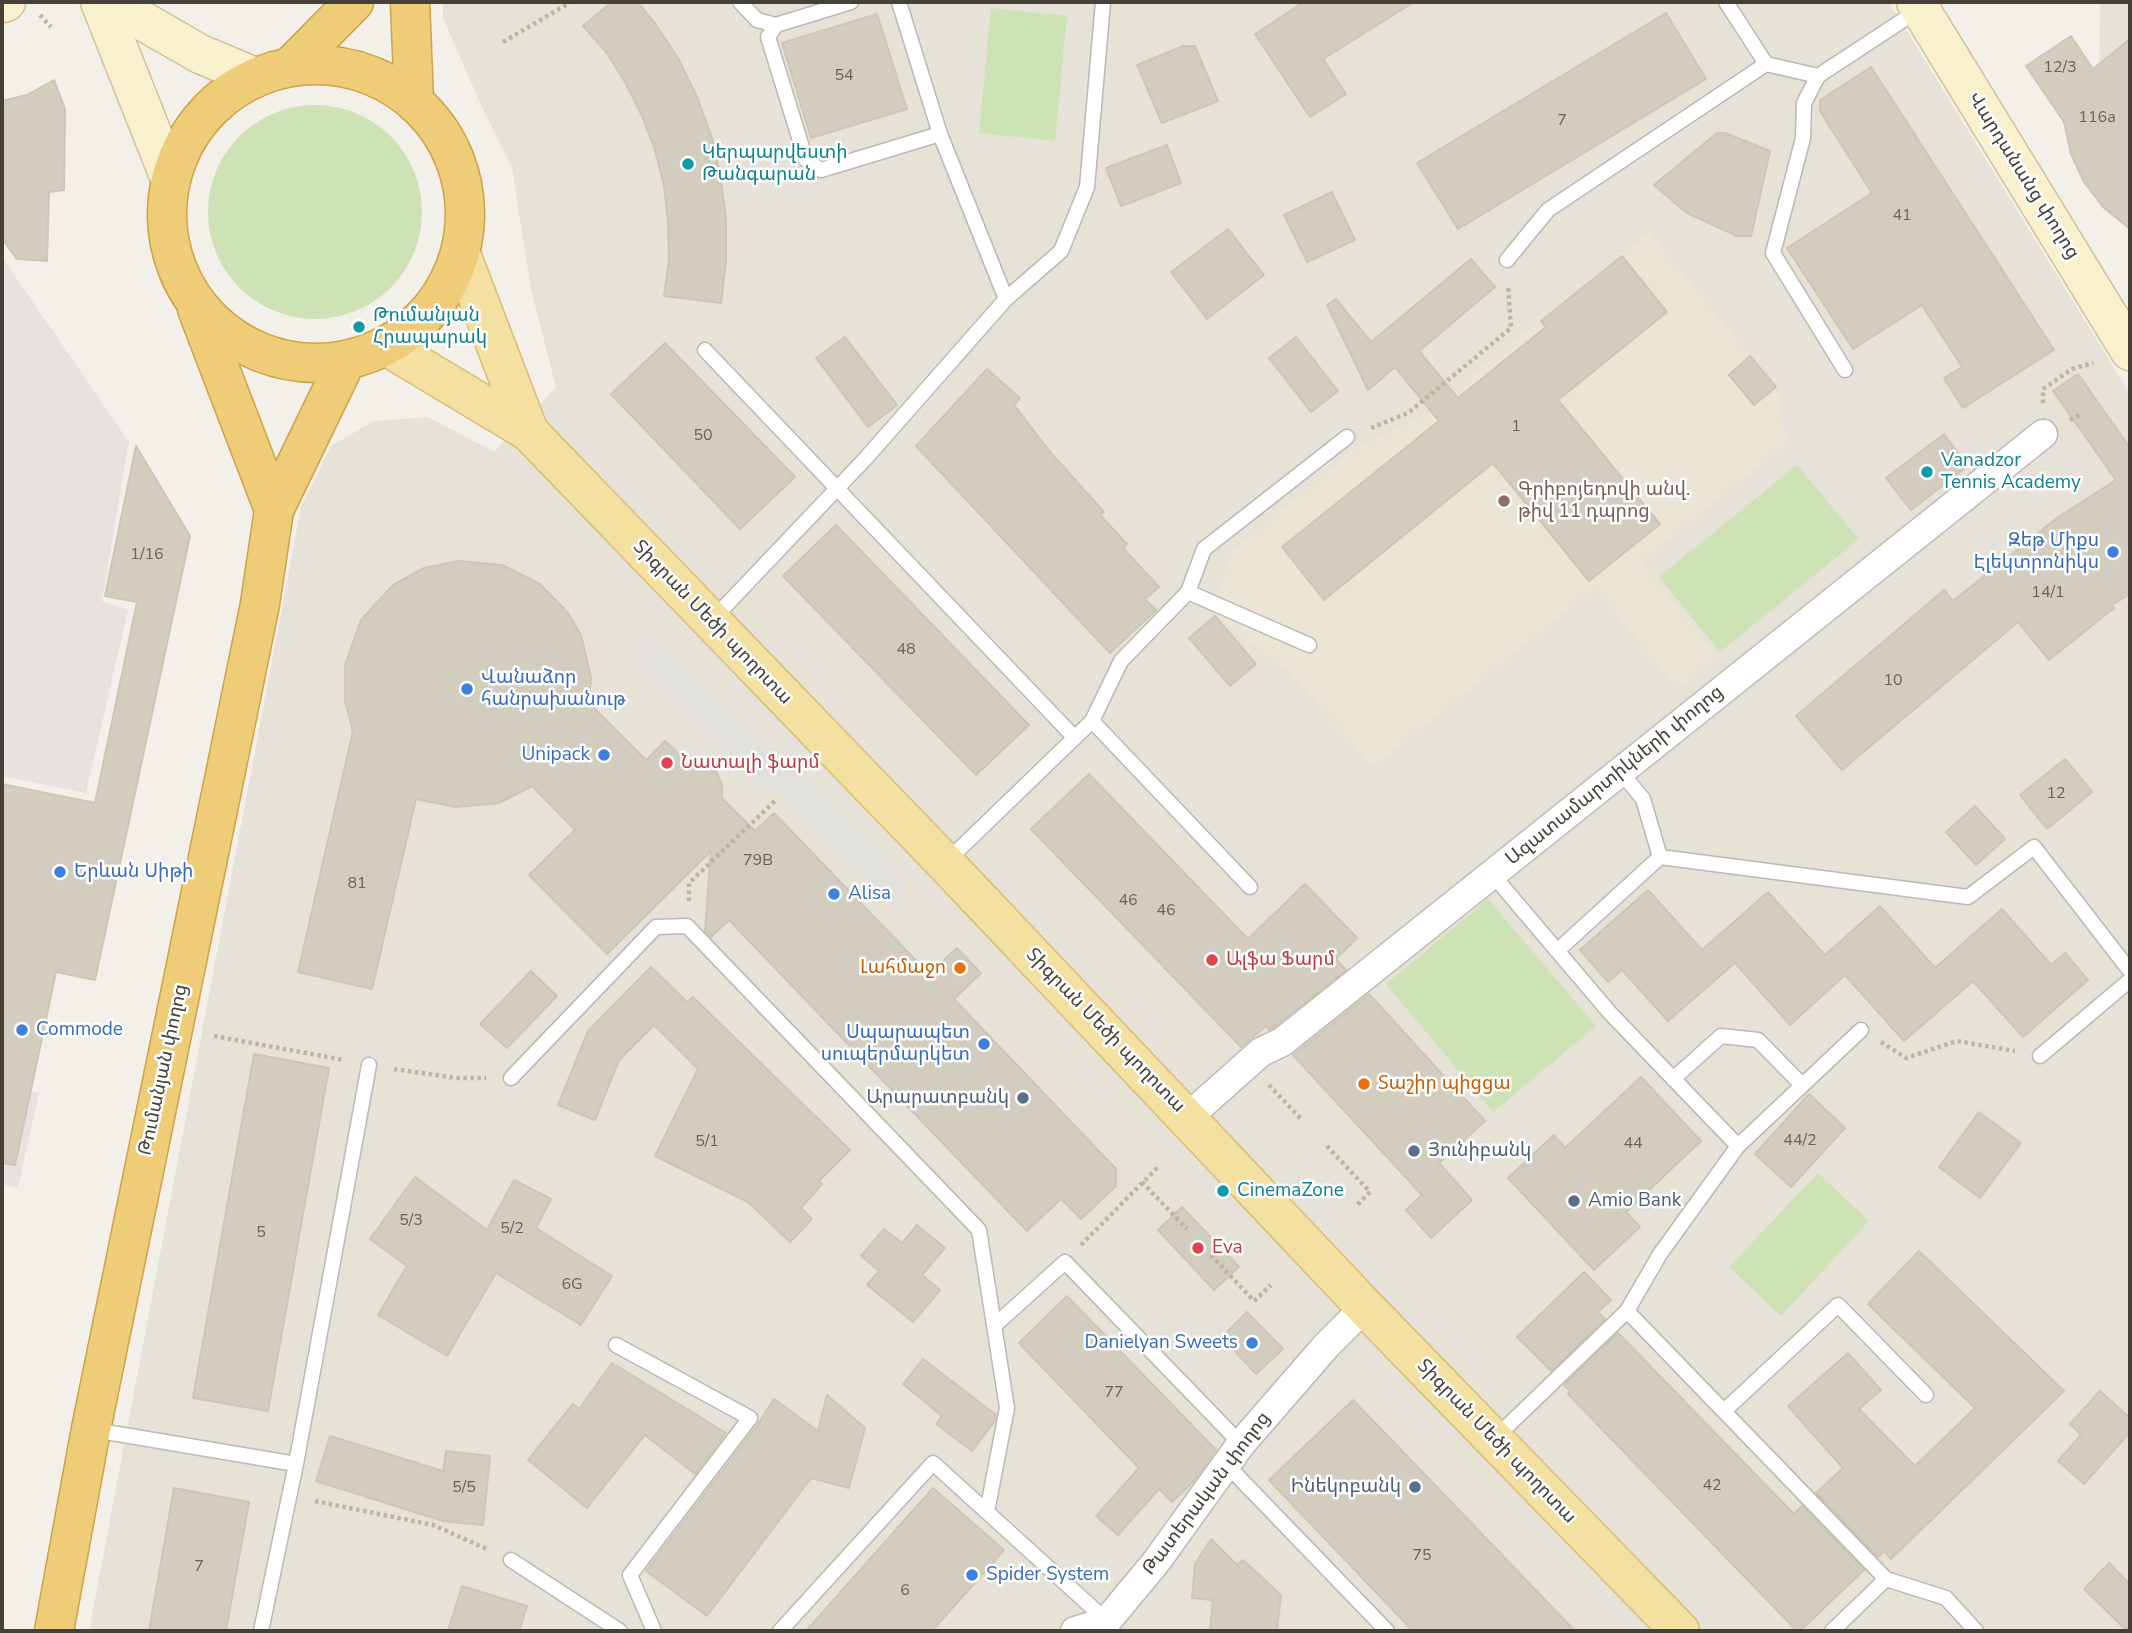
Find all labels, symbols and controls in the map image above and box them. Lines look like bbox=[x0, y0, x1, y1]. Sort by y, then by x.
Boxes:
house number: 12/3 bbox=[2043, 58, 2077, 78]
house number: 54 bbox=[834, 66, 854, 86]
street label: Վարդանանց փողոց bbox=[1962, 88, 2084, 264]
house number: 116a bbox=[2078, 108, 2116, 128]
house number: 7 bbox=[1557, 111, 1567, 131]
place label: Կերպարվեստի Թանգարան bbox=[702, 142, 848, 186]
marker: Կերպարվեստի Թանգարան bbox=[680, 156, 696, 172]
house number: 41 bbox=[1892, 206, 1912, 226]
place label: Թումանյան Հրապարակ bbox=[373, 305, 487, 349]
marker: Թումանյան Հրապարակ bbox=[351, 319, 367, 335]
house number: 1 bbox=[1511, 417, 1521, 437]
house number: 50 bbox=[693, 426, 713, 446]
place label: Vanadzor Tennis Academy bbox=[1941, 450, 2081, 494]
marker: Vanadzor Tennis Academy bbox=[1919, 464, 1935, 480]
place label: Գրիբոյեդովի անվ. թիվ 11 դպրոց bbox=[1518, 479, 1690, 523]
marker: Գրիբոյեդովի անվ. թիվ 11 դպրոց bbox=[1496, 493, 1512, 509]
place label: Զեթ Միքս Էլեկտրոնիկս bbox=[1974, 530, 2099, 574]
street label: Տիգրան Մեծի պողոտա bbox=[627, 536, 797, 710]
marker: Զեթ Միքս Էլեկտրոնիկս bbox=[2105, 544, 2121, 560]
house number: 1/16 bbox=[130, 545, 164, 565]
house number: 14/1 bbox=[2031, 583, 2065, 603]
house number: 48 bbox=[896, 640, 916, 660]
place label: Վանաձոր հանրախանութ bbox=[481, 667, 626, 711]
house number: 10 bbox=[1883, 671, 1903, 691]
marker: Վանաձոր հանրախանութ bbox=[459, 681, 475, 697]
street label: Ազատամարտիկների փողոց bbox=[1502, 681, 1728, 871]
place label: Unipack bbox=[522, 744, 590, 766]
marker: Unipack bbox=[596, 747, 612, 763]
place label: Նատալի ֆարմ bbox=[681, 752, 820, 774]
marker: Նատալի ֆարմ bbox=[659, 755, 675, 771]
house number: 12 bbox=[2046, 784, 2066, 804]
house number: 79B bbox=[743, 851, 773, 871]
place label: Երևան Սիթի bbox=[74, 861, 193, 883]
marker: Երևան Սիթի bbox=[52, 864, 68, 880]
house number: 81 bbox=[347, 874, 367, 894]
place label: Alisa bbox=[848, 883, 891, 905]
marker: Alisa bbox=[826, 886, 842, 902]
house number: 46 bbox=[1118, 891, 1138, 911]
house number: 46 bbox=[1156, 901, 1176, 921]
street label: Տիգրան Մեծի պողոտա bbox=[1020, 944, 1190, 1118]
place label: Ալֆա Ֆարմ bbox=[1226, 949, 1335, 971]
marker: Ալֆա Ֆարմ bbox=[1204, 952, 1220, 968]
place label: Լահմաջո bbox=[860, 957, 946, 979]
marker: Լահմաջո bbox=[952, 960, 968, 976]
street label: Թումանյան փողոց bbox=[135, 982, 193, 1158]
place label: Commode bbox=[36, 1019, 123, 1041]
marker: Commode bbox=[14, 1022, 30, 1038]
place label: Սպարապետ սուպերմարկետ bbox=[821, 1022, 970, 1066]
marker: Սպարապետ սուպերմարկետ bbox=[976, 1036, 992, 1052]
place label: Տաշիր պիցցա bbox=[1378, 1073, 1511, 1095]
marker: Տաշիր պիցցա bbox=[1356, 1076, 1372, 1092]
place label: Արարատբանկ bbox=[866, 1087, 1009, 1109]
marker: Արարատբանկ bbox=[1015, 1090, 1031, 1106]
house number: 44/2 bbox=[1783, 1131, 1817, 1151]
house number: 5/1 bbox=[695, 1132, 719, 1152]
house number: 44 bbox=[1623, 1134, 1643, 1154]
place label: Յունիբանկ bbox=[1428, 1140, 1531, 1162]
marker: Յունիբանկ bbox=[1406, 1143, 1422, 1159]
place label: CinemaZone bbox=[1237, 1180, 1344, 1202]
marker: CinemaZone bbox=[1215, 1183, 1231, 1199]
place label: Amio Bank bbox=[1588, 1190, 1681, 1212]
marker: Amio Bank bbox=[1566, 1193, 1582, 1209]
house number: 5/3 bbox=[399, 1211, 423, 1231]
house number: 5/2 bbox=[500, 1219, 524, 1239]
house number: 5 bbox=[256, 1223, 266, 1243]
place label: Eva bbox=[1212, 1237, 1243, 1259]
marker: Eva bbox=[1190, 1240, 1206, 1256]
house number: 6G bbox=[561, 1275, 583, 1295]
place label: Danielyan Sweets bbox=[1084, 1332, 1238, 1354]
marker: Danielyan Sweets bbox=[1244, 1335, 1260, 1351]
street label: Տիգրան Մեծի պողոտա bbox=[1411, 1355, 1581, 1529]
house number: 77 bbox=[1104, 1383, 1124, 1403]
street label: Թատերական փողոց bbox=[1138, 1408, 1276, 1580]
place label: Ինեկոբանկ bbox=[1291, 1476, 1401, 1498]
house number: 42 bbox=[1702, 1476, 1722, 1496]
house number: 5/5 bbox=[452, 1478, 476, 1498]
marker: Ինեկոբանկ bbox=[1407, 1479, 1423, 1495]
house number: 75 bbox=[1412, 1546, 1432, 1566]
house number: 7 bbox=[194, 1557, 204, 1577]
place label: Spider System bbox=[986, 1564, 1109, 1586]
marker: Spider System bbox=[964, 1567, 980, 1583]
house number: 6 bbox=[900, 1581, 910, 1601]

